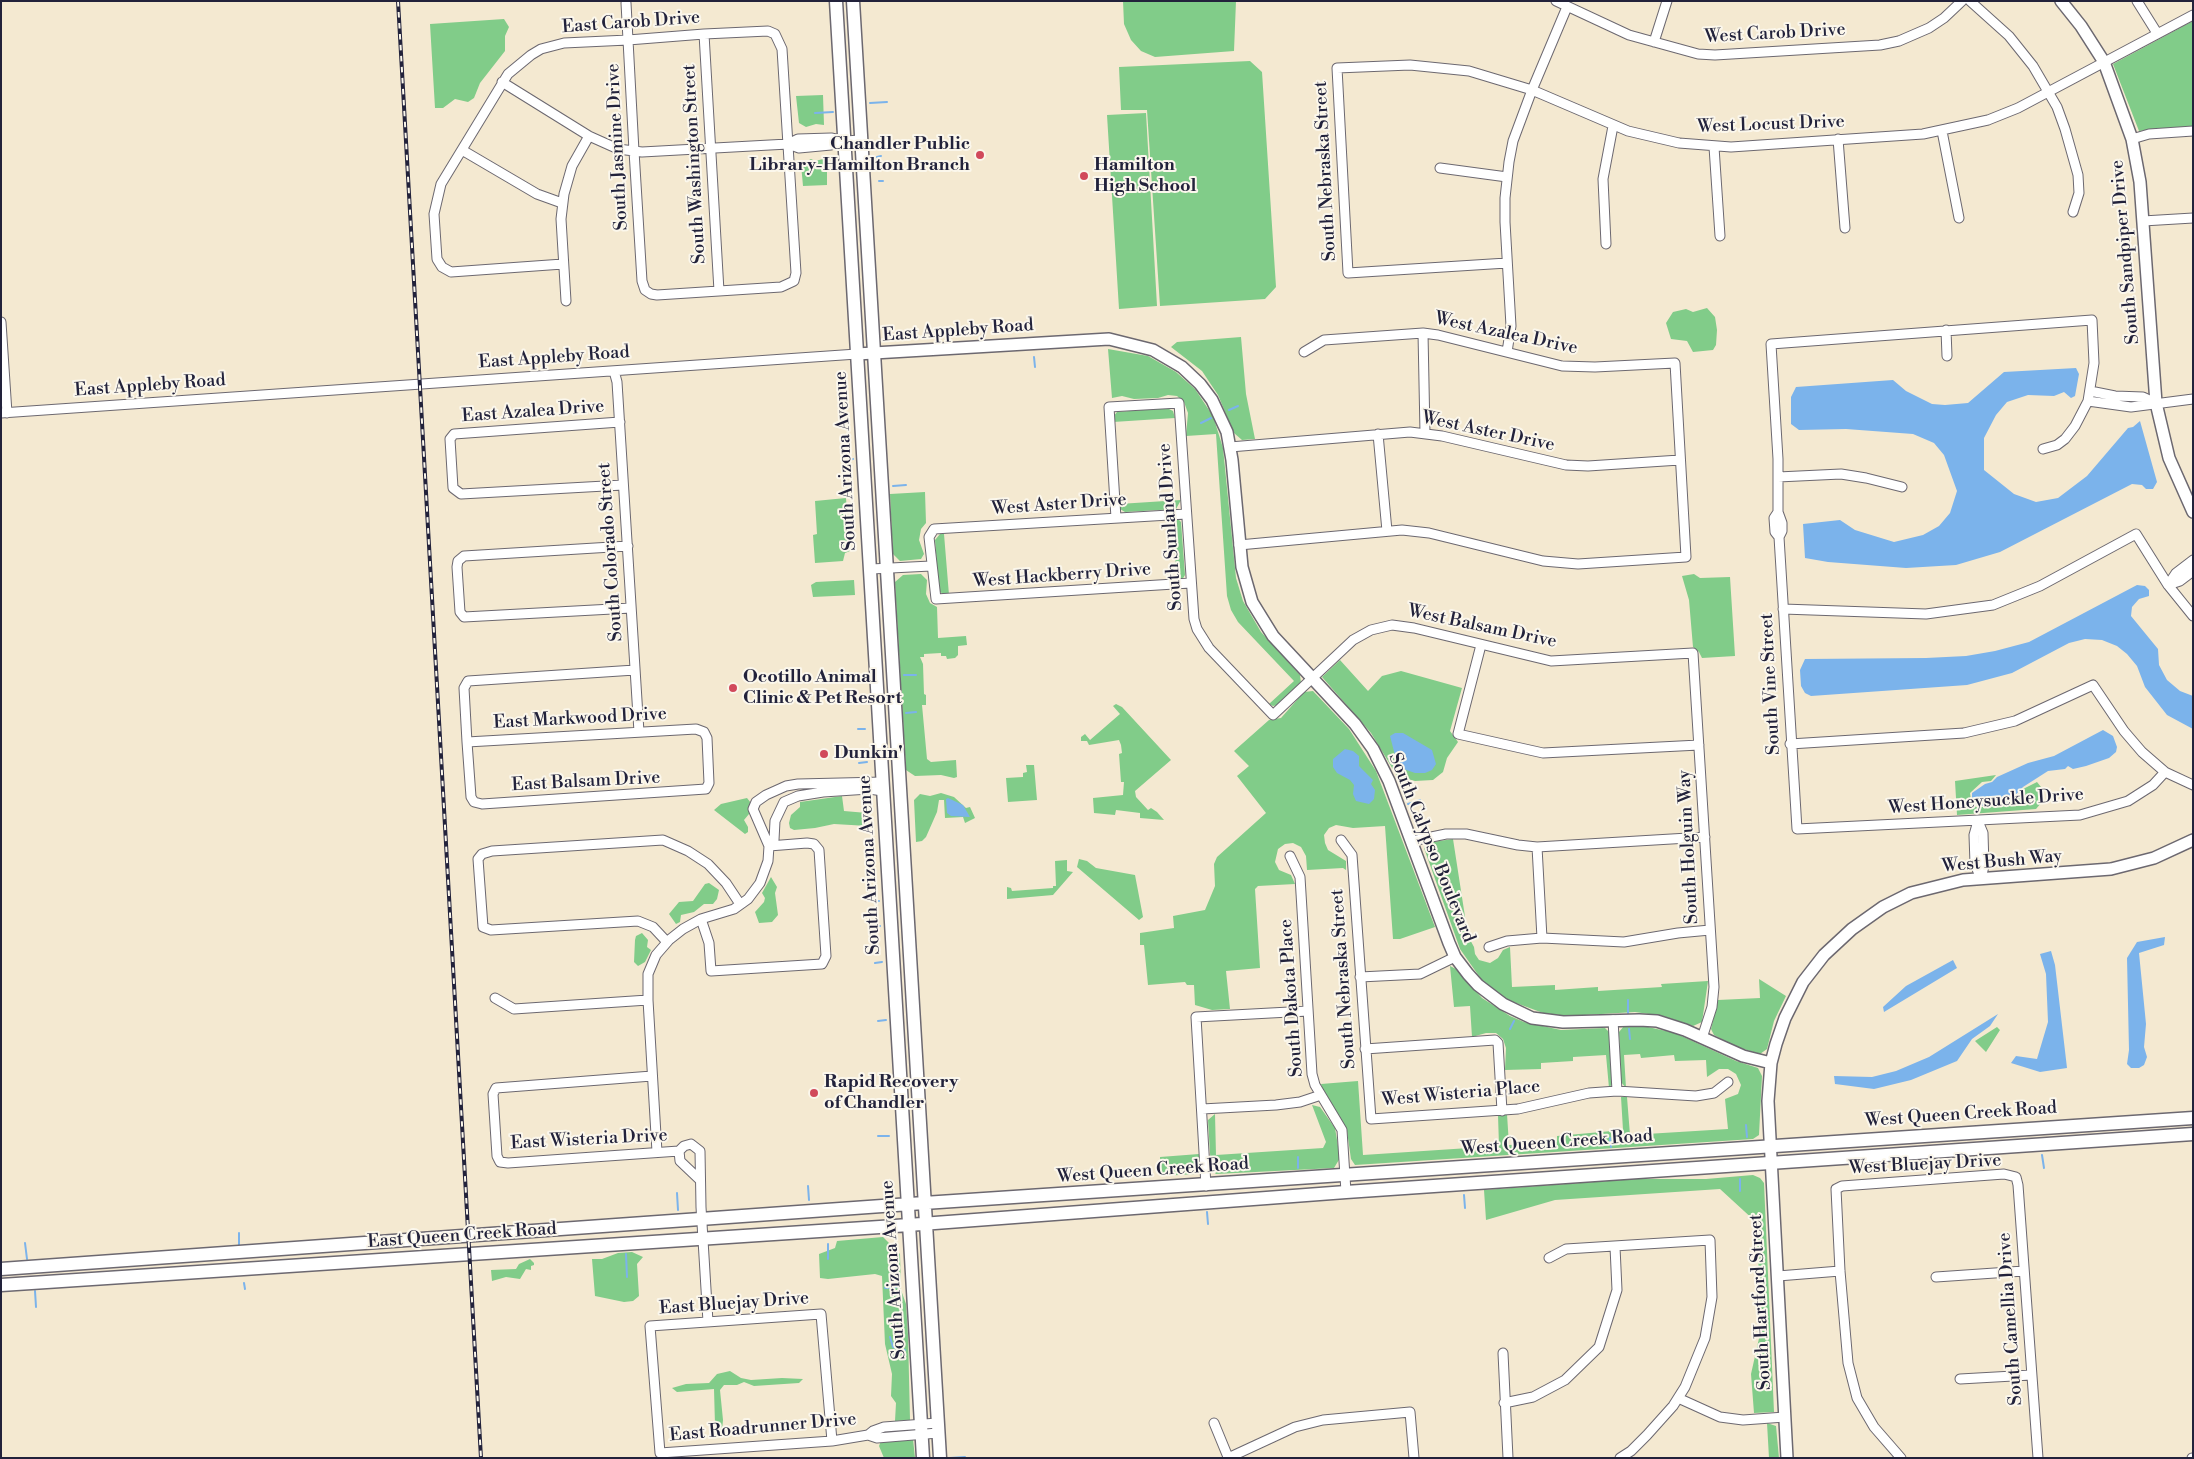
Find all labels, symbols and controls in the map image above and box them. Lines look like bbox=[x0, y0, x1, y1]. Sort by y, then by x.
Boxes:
street label: East Carob Drive bbox=[561, 7, 701, 39]
street label: West Carob Drive bbox=[1704, 20, 1846, 48]
street label: South Jasmine Drive bbox=[603, 63, 633, 231]
street label: South Washington Street bbox=[679, 63, 711, 265]
street label: South Nebraska Street bbox=[1310, 80, 1342, 262]
street label: West Locust Drive bbox=[1697, 112, 1845, 138]
place label: Chandler Public Library-Hamilton Branch bbox=[749, 134, 970, 176]
marker: Chandler Public Library-Hamilton Branch bbox=[974, 149, 986, 161]
place label: Hamilton High School bbox=[1094, 155, 1197, 198]
street label: South Sandpiper Drive bbox=[2107, 159, 2145, 345]
marker: Hamilton High School bbox=[1078, 170, 1090, 182]
street label: West Azalea Drive bbox=[1433, 308, 1579, 360]
street label: East Appleby Road bbox=[882, 315, 1034, 347]
street label: East Appleby Road bbox=[478, 342, 630, 374]
street label: East Appleby Road bbox=[74, 370, 226, 402]
street label: South Arizona Avenue bbox=[831, 371, 861, 551]
street label: East Azalea Drive bbox=[461, 396, 605, 428]
street label: West Aster Drive bbox=[1420, 407, 1556, 457]
street label: South Sunland Drive bbox=[1154, 442, 1188, 612]
street label: South Colorado Street bbox=[594, 462, 628, 642]
street label: West Aster Drive bbox=[991, 490, 1127, 520]
street label: West Hackberry Drive bbox=[972, 559, 1152, 593]
street label: West Balsam Drive bbox=[1406, 601, 1558, 653]
street label: South Vine Street bbox=[1757, 613, 1785, 755]
place label: Ocotillo Animal Clinic & Pet Resort bbox=[743, 667, 902, 710]
marker: Ocotillo Animal Clinic & Pet Resort bbox=[727, 682, 739, 694]
street label: East Markwood Drive bbox=[493, 704, 667, 734]
place label: Dunkin' bbox=[834, 743, 903, 765]
marker: Dunkin' bbox=[818, 748, 830, 760]
street label: South Calypso Boulevard bbox=[1383, 750, 1479, 946]
street label: East Balsam Drive bbox=[511, 767, 661, 797]
street label: South Holguin Way bbox=[1674, 769, 1704, 925]
street label: South Arizona Avenue bbox=[855, 775, 885, 955]
street label: West Honeysuckle Drive bbox=[1887, 784, 2085, 820]
street label: West Bush Way bbox=[1941, 846, 2063, 878]
street label: South Nebraska Street bbox=[1327, 888, 1361, 1070]
street label: South Dakota Place bbox=[1276, 918, 1308, 1078]
place label: Rapid Recovery of Chandler bbox=[824, 1072, 958, 1114]
street label: West Wisteria Place bbox=[1381, 1076, 1541, 1112]
marker: Rapid Recovery of Chandler bbox=[808, 1087, 820, 1099]
street label: West Queen Creek Road bbox=[1864, 1098, 2058, 1132]
street label: East Wisteria Drive bbox=[510, 1125, 668, 1155]
street label: West Queen Creek Road bbox=[1460, 1126, 1654, 1160]
street label: West Bluejay Drive bbox=[1848, 1150, 2002, 1180]
street label: West Queen Creek Road bbox=[1056, 1154, 1250, 1188]
street label: South Arizona Avenue bbox=[877, 1180, 911, 1360]
street label: South Hartford Street bbox=[1746, 1213, 1776, 1391]
street label: East Queen Creek Road bbox=[367, 1219, 557, 1253]
street label: South Camellia Drive bbox=[1994, 1232, 2028, 1406]
street label: East Bluejay Drive bbox=[658, 1288, 810, 1320]
street label: East Roadrunner Drive bbox=[669, 1409, 857, 1447]

